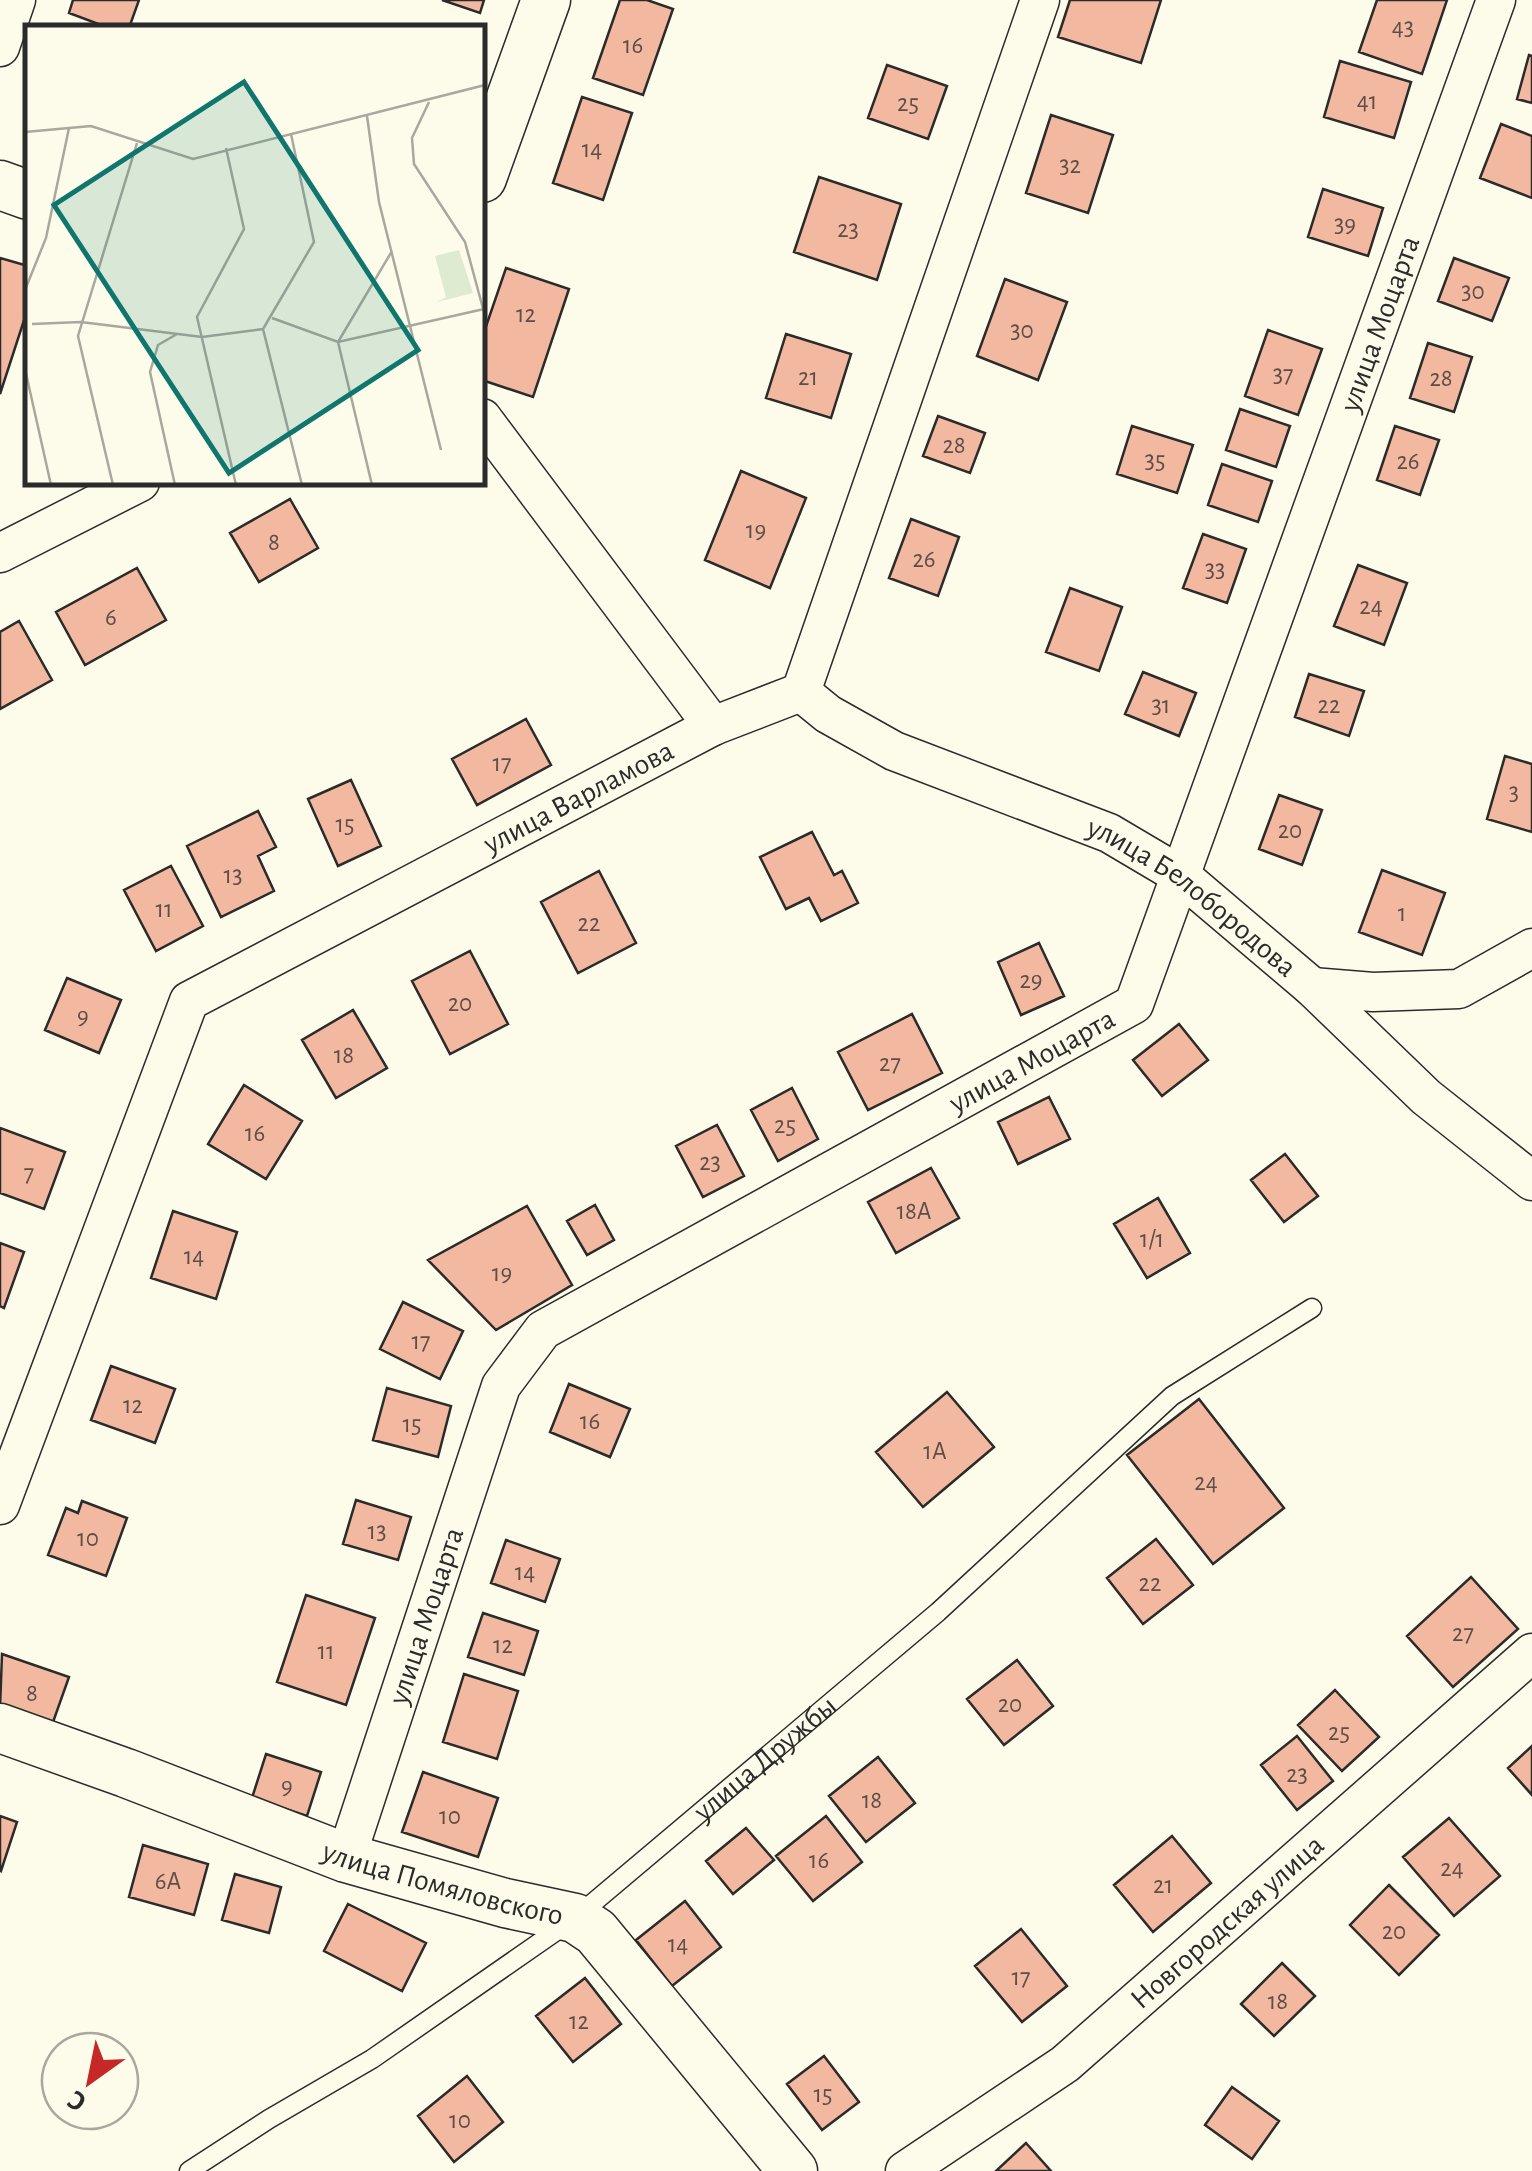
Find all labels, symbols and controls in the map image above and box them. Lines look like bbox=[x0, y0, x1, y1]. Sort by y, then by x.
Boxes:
house number: 43 bbox=[1392, 15, 1414, 40]
inset map bbox=[25, 25, 485, 485]
house number: 16 bbox=[623, 33, 643, 58]
house number: 41 bbox=[1357, 89, 1377, 114]
house number: 25 bbox=[897, 91, 919, 116]
house number: 14 bbox=[582, 137, 602, 162]
house number: 32 bbox=[1059, 153, 1081, 178]
house number: 39 bbox=[1334, 212, 1356, 237]
house number: 23 bbox=[837, 217, 859, 242]
street label: улица Моцарта bbox=[1335, 232, 1426, 417]
house number: 30 bbox=[1461, 279, 1485, 304]
house number: 12 bbox=[516, 302, 536, 327]
house number: 30 bbox=[1010, 318, 1034, 343]
house number: 37 bbox=[1273, 362, 1293, 387]
house number: 21 bbox=[798, 365, 818, 390]
house number: 28 bbox=[1429, 366, 1453, 391]
house number: 28 bbox=[942, 433, 966, 458]
house number: 35 bbox=[1145, 448, 1165, 473]
house number: 26 bbox=[1396, 449, 1420, 474]
house number: 19 bbox=[746, 518, 766, 543]
house number: 8 bbox=[268, 530, 280, 555]
house number: 26 bbox=[912, 547, 936, 572]
house number: 33 bbox=[1205, 557, 1225, 582]
house number: 24 bbox=[1359, 594, 1383, 619]
house number: 6 bbox=[105, 605, 117, 630]
house number: 31 bbox=[1152, 693, 1170, 718]
house number: 22 bbox=[1318, 693, 1340, 718]
street label: улица Варламова bbox=[478, 736, 679, 860]
house number: 17 bbox=[492, 751, 512, 776]
house number: 3 bbox=[1509, 780, 1519, 805]
house number: 15 bbox=[335, 812, 355, 837]
street label: улица Белобородова bbox=[1082, 812, 1302, 983]
house number: 20 bbox=[1278, 818, 1302, 843]
house number: 13 bbox=[224, 863, 242, 888]
house number: 11 bbox=[155, 897, 173, 922]
house number: 1 bbox=[1398, 901, 1406, 926]
house number: 22 bbox=[578, 911, 600, 936]
house number: 29 bbox=[1019, 968, 1043, 993]
house number: 20 bbox=[448, 991, 472, 1016]
house number: 9 bbox=[77, 1004, 89, 1029]
street label: улица Моцарта bbox=[944, 1004, 1120, 1119]
house number: 18 bbox=[334, 1043, 354, 1068]
house number: 27 bbox=[879, 1051, 901, 1076]
house number: 25 bbox=[774, 1113, 796, 1138]
house number: 16 bbox=[245, 1121, 265, 1146]
house number: 23 bbox=[699, 1150, 721, 1175]
house number: 7 bbox=[24, 1161, 34, 1186]
house number: 18А bbox=[896, 1199, 932, 1224]
house number: 1/1 bbox=[1140, 1227, 1164, 1252]
house number: 14 bbox=[184, 1244, 204, 1269]
house number: 19 bbox=[492, 1261, 512, 1286]
house number: 17 bbox=[411, 1329, 431, 1354]
house number: 12 bbox=[123, 1393, 143, 1418]
house number: 16 bbox=[580, 1409, 600, 1434]
house number: 15 bbox=[402, 1412, 422, 1437]
house number: 1А bbox=[923, 1439, 947, 1464]
house number: 24 bbox=[1194, 1470, 1218, 1495]
house number: 13 bbox=[368, 1519, 386, 1544]
street label: улица Моцарта bbox=[383, 1524, 469, 1709]
house number: 10 bbox=[77, 1526, 99, 1551]
house number: 14 bbox=[515, 1560, 535, 1585]
house number: 22 bbox=[1139, 1571, 1161, 1596]
house number: 27 bbox=[1452, 1621, 1474, 1646]
house number: 12 bbox=[493, 1633, 513, 1658]
house number: 11 bbox=[317, 1639, 335, 1664]
house number: 8 bbox=[26, 1681, 38, 1706]
street label: улица Дружбы bbox=[688, 1691, 842, 1828]
house number: 20 bbox=[998, 1692, 1022, 1717]
house number: 25 bbox=[1328, 1720, 1350, 1745]
house number: 23 bbox=[1286, 1762, 1308, 1787]
house number: 9 bbox=[281, 1774, 293, 1799]
house number: 18 bbox=[862, 1788, 882, 1813]
house number: 10 bbox=[439, 1804, 461, 1829]
street label: Новгородская улица bbox=[1125, 1830, 1330, 2015]
street label: улица Помяловского bbox=[317, 1836, 566, 1931]
house number: 16 bbox=[809, 1848, 829, 1873]
house number: 24 bbox=[1440, 1856, 1464, 1881]
house number: 6А bbox=[155, 1869, 182, 1894]
house number: 21 bbox=[1153, 1873, 1173, 1898]
house number: 20 bbox=[1382, 1919, 1406, 1944]
house number: 14 bbox=[668, 1932, 688, 1957]
house number: 17 bbox=[1011, 1965, 1031, 1990]
house number: 18 bbox=[1268, 1989, 1288, 2014]
house number: 12 bbox=[569, 2009, 589, 2034]
north arrow bbox=[40, 2031, 140, 2131]
house number: 15 bbox=[813, 2082, 833, 2107]
text: С bbox=[63, 2084, 92, 2116]
house number: 10 bbox=[449, 2108, 471, 2133]

